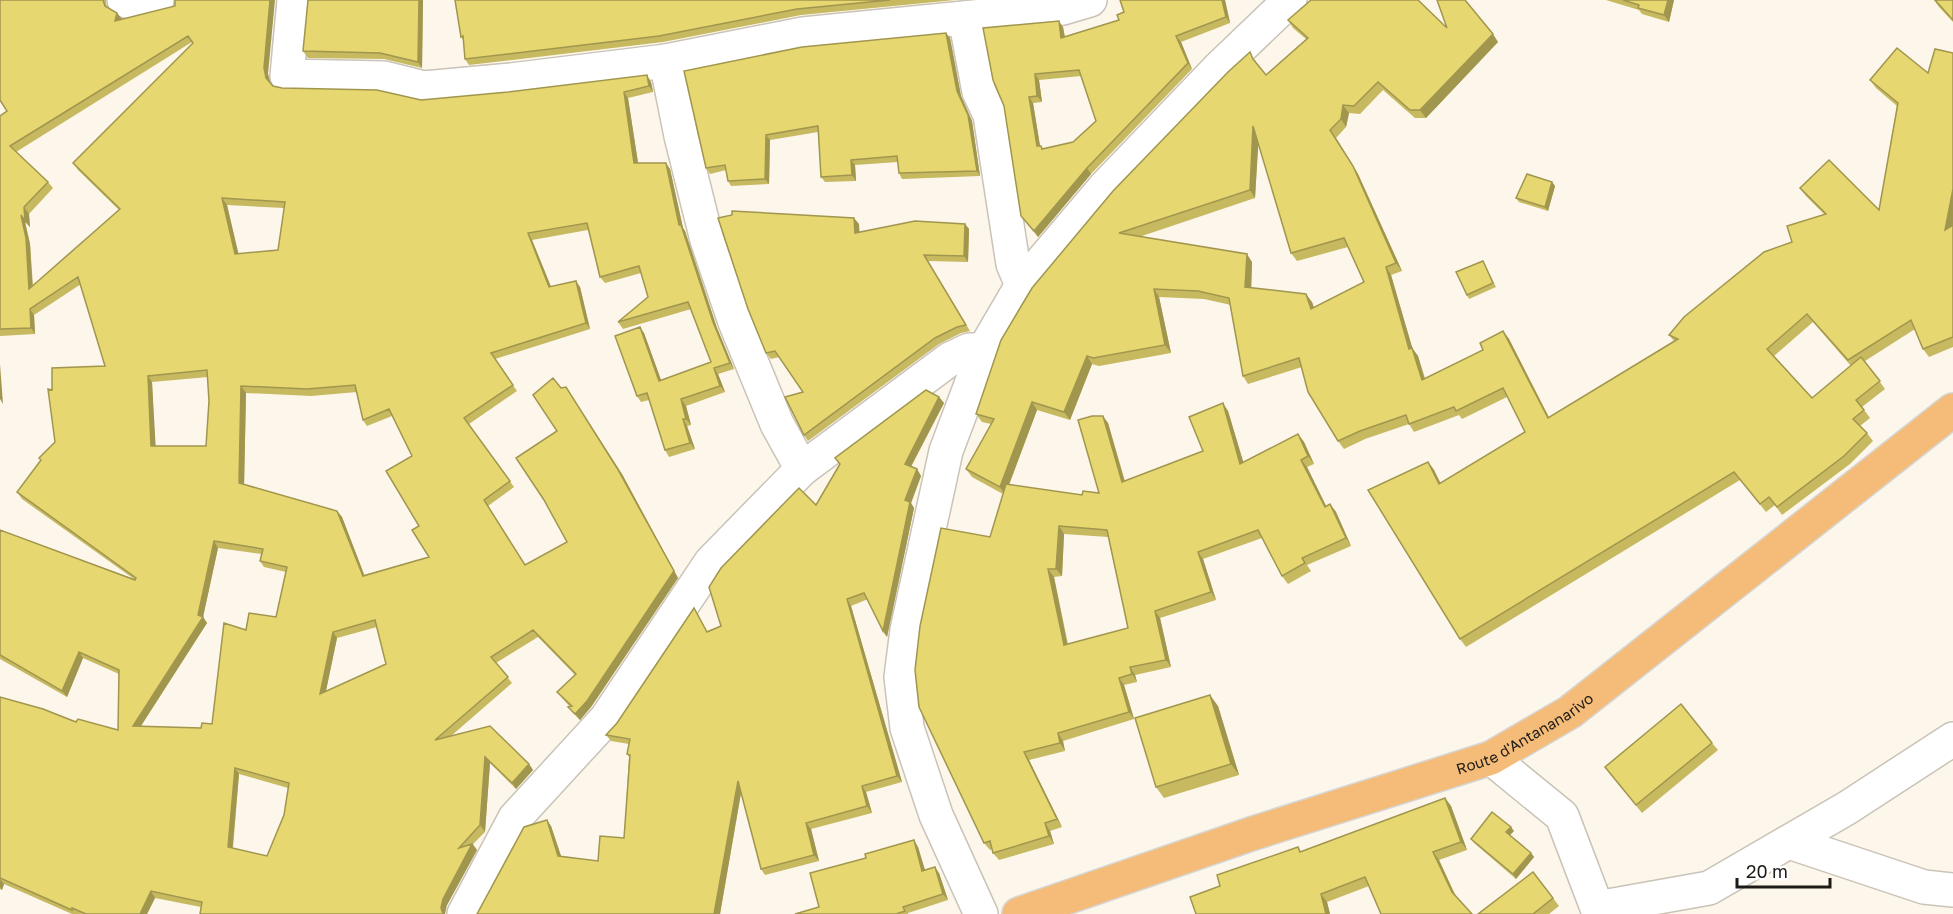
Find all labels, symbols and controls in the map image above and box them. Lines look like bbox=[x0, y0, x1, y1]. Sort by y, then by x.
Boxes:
street label: Route d'Antananarivo bbox=[1454, 689, 1596, 778]
scale bar bbox=[1737, 851, 1830, 889]
text: 20 m bbox=[1746, 860, 1788, 882]

